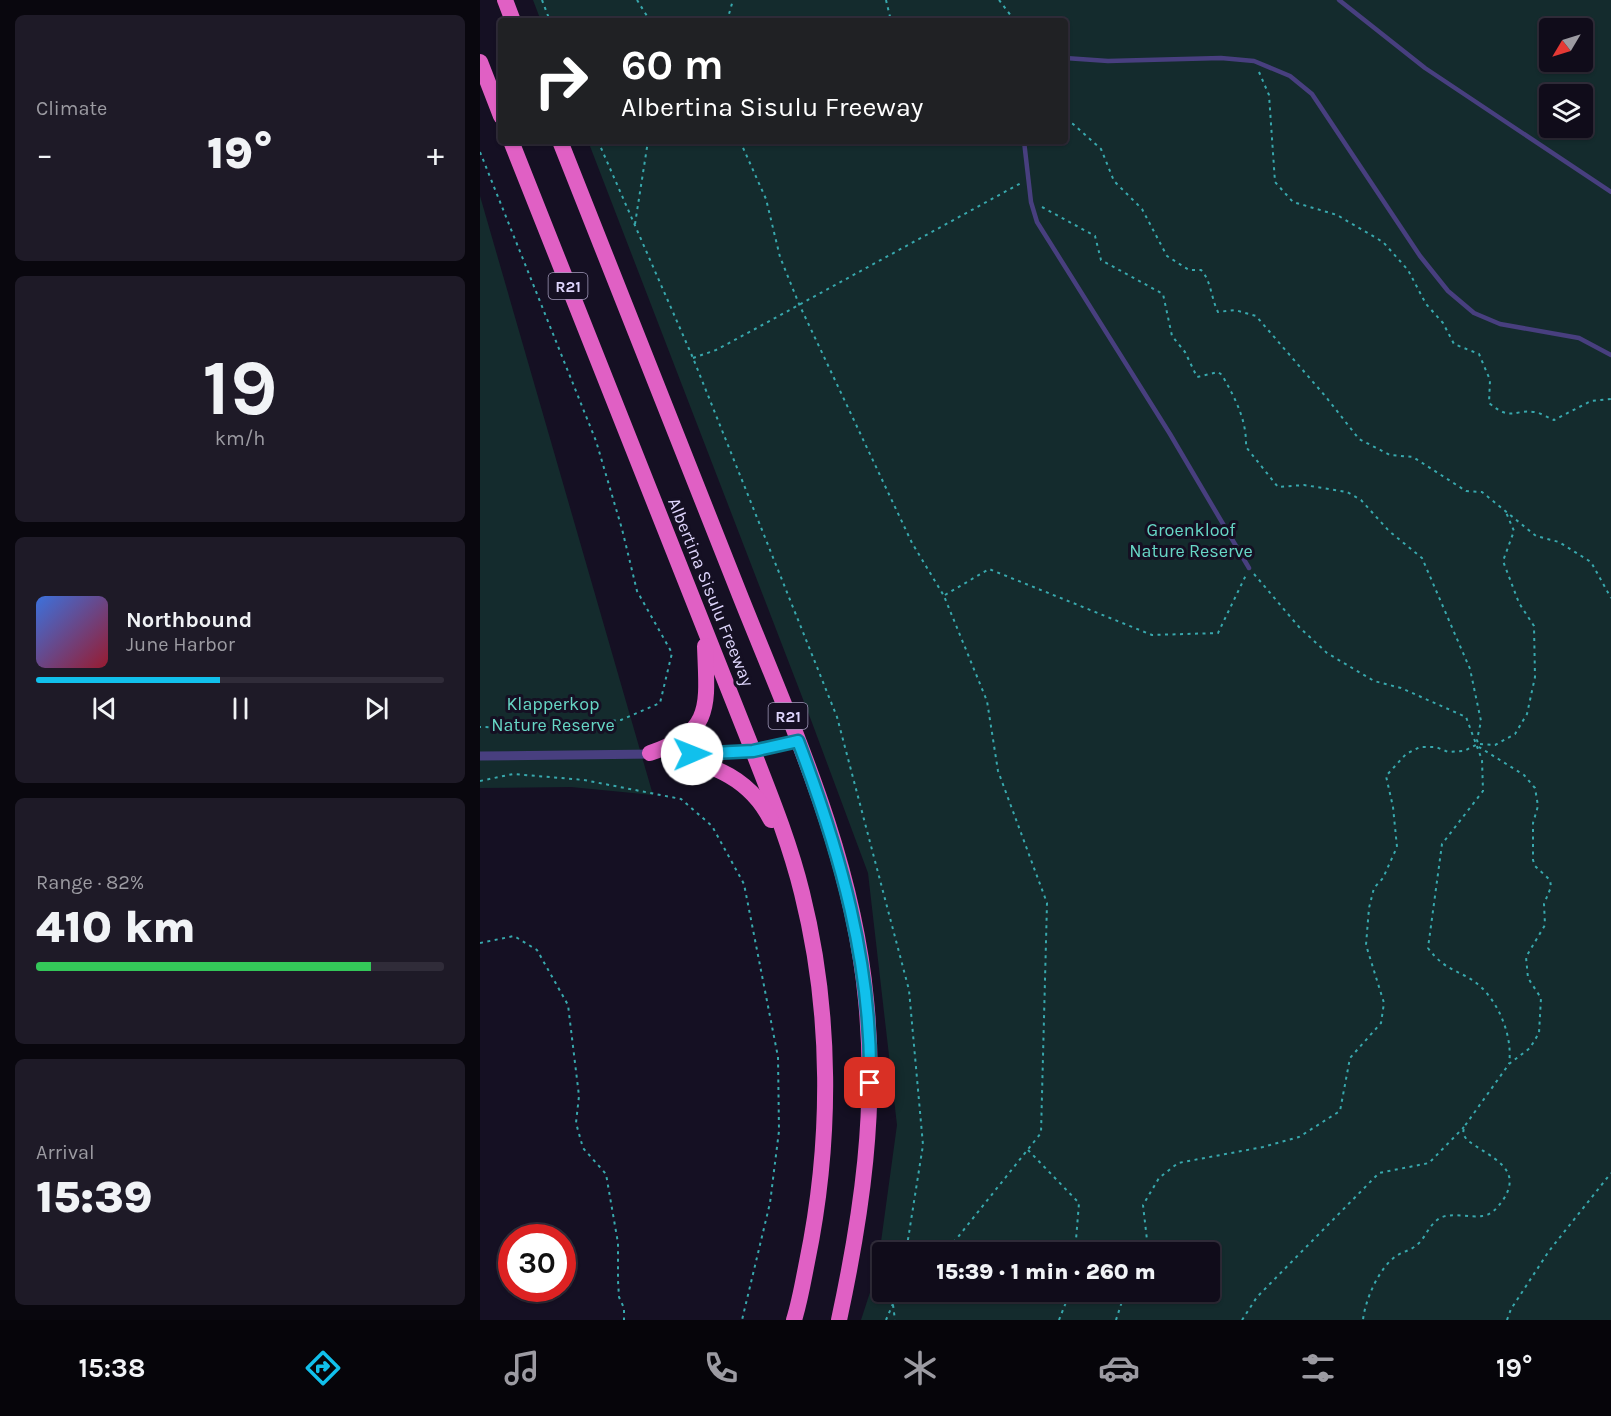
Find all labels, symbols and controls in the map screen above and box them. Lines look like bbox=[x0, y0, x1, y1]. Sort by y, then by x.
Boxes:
north arrow bbox=[1539, 18, 1593, 72]
map controls bbox=[1539, 18, 1593, 138]
text: 60 m bbox=[621, 40, 724, 90]
icon: right bbox=[522, 42, 600, 120]
button: layers bbox=[1539, 84, 1593, 138]
text: Albertina Sisulu Freeway bbox=[621, 91, 923, 123]
text: Climate bbox=[36, 97, 107, 120]
text: 19° bbox=[207, 127, 273, 179]
text: − bbox=[36, 135, 53, 173]
text: + bbox=[427, 135, 444, 173]
road number: R21 bbox=[548, 273, 587, 299]
text: 19 bbox=[202, 342, 278, 434]
text: km/h bbox=[215, 427, 265, 450]
street label: Albertina Sisulu Freeway bbox=[663, 494, 759, 690]
park label: Groenkloof Nature Reserve bbox=[1129, 519, 1253, 562]
text: Northbound bbox=[126, 607, 252, 633]
text: June Harbor bbox=[126, 633, 235, 656]
icon: previous bbox=[88, 692, 121, 725]
icon: pause bbox=[224, 692, 257, 725]
icon: next bbox=[360, 692, 393, 725]
park label: Klapperkop Nature Reserve bbox=[491, 693, 615, 736]
road number: R21 bbox=[768, 703, 808, 729]
position arrow bbox=[660, 722, 724, 786]
text: Range · 82% bbox=[36, 871, 144, 894]
text: 410 km bbox=[36, 901, 196, 953]
pin bbox=[844, 1057, 895, 1108]
icon: arrive bbox=[853, 1066, 886, 1099]
text: Arrival bbox=[36, 1141, 95, 1164]
text: 15:39 bbox=[36, 1171, 153, 1223]
speed limit sign: 30 bbox=[498, 1224, 576, 1302]
text: 15:39 · 1 min · 260 m bbox=[936, 1259, 1156, 1285]
icon: directions bbox=[302, 1347, 344, 1389]
icon: music bbox=[501, 1347, 543, 1389]
icon: phone bbox=[700, 1347, 742, 1389]
icon: climate bbox=[899, 1347, 941, 1389]
icon: car bbox=[1098, 1347, 1140, 1389]
icon: filters bbox=[1297, 1347, 1339, 1389]
text: 15:38 bbox=[78, 1352, 145, 1384]
text: 19° bbox=[1496, 1352, 1533, 1384]

